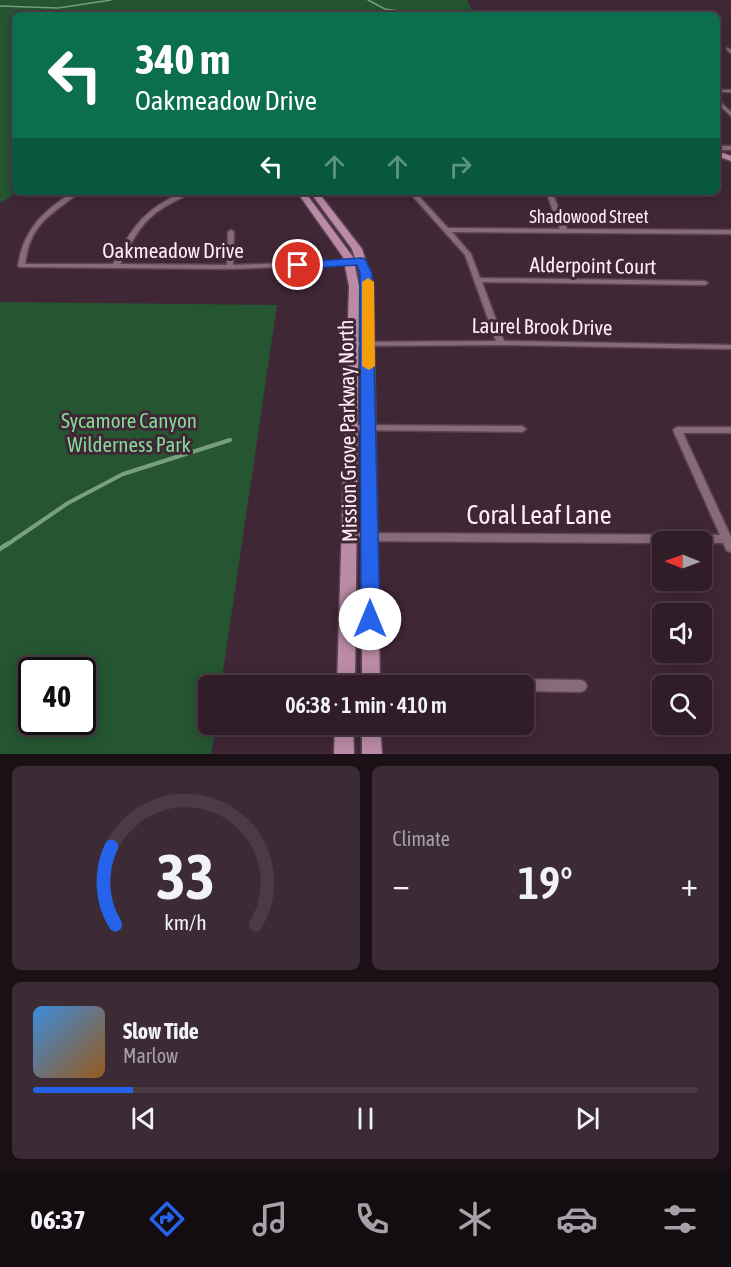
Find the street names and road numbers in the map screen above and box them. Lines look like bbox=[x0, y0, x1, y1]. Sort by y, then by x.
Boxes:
street label: Shadowood Street bbox=[529, 206, 649, 227]
street label: Oakmeadow Drive bbox=[102, 238, 244, 262]
street label: Alderpoint Court bbox=[530, 252, 656, 278]
street label: Laurel Brook Drive bbox=[471, 313, 613, 339]
street label: Mission Grove Parkway North bbox=[333, 320, 361, 542]
street label: Coral Leaf Lane bbox=[467, 500, 611, 530]

